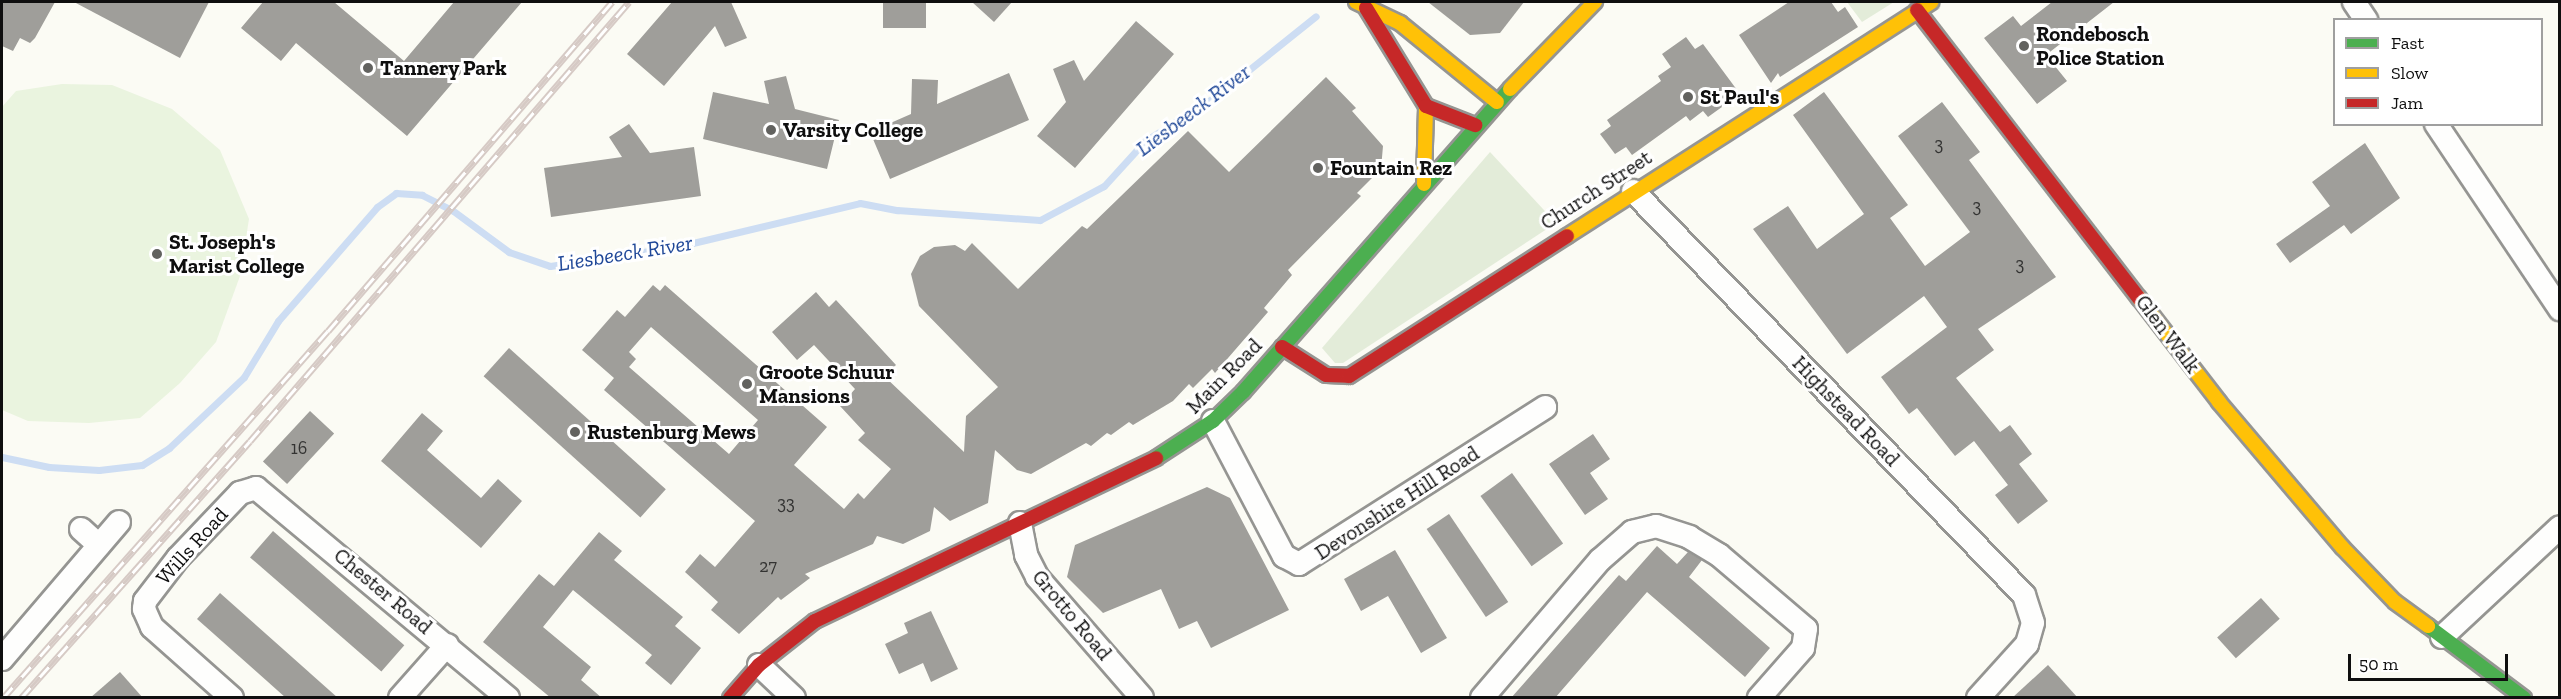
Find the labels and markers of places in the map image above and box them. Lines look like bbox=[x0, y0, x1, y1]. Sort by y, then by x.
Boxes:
place label: Rondebosch Police Station bbox=[2036, 21, 2164, 71]
marker: Rondebosch Police Station bbox=[2017, 39, 2031, 53]
place label: Tannery Park bbox=[380, 55, 507, 81]
marker: Tannery Park bbox=[361, 61, 375, 75]
place label: St Paul's bbox=[1700, 84, 1779, 110]
marker: St Paul's bbox=[1681, 90, 1695, 104]
place label: Varsity College bbox=[783, 117, 924, 143]
marker: Varsity College bbox=[764, 123, 778, 137]
place label: Fountain Rez bbox=[1330, 155, 1452, 181]
marker: Fountain Rez bbox=[1311, 161, 1325, 175]
place label: St. Joseph's Marist College bbox=[169, 229, 305, 279]
marker: St. Joseph's Marist College bbox=[150, 247, 164, 261]
place label: Groote Schuur Mansions bbox=[759, 359, 895, 409]
marker: Groote Schuur Mansions bbox=[740, 377, 754, 391]
place label: Rustenburg Mews bbox=[587, 419, 756, 445]
marker: Rustenburg Mews bbox=[568, 425, 582, 439]

